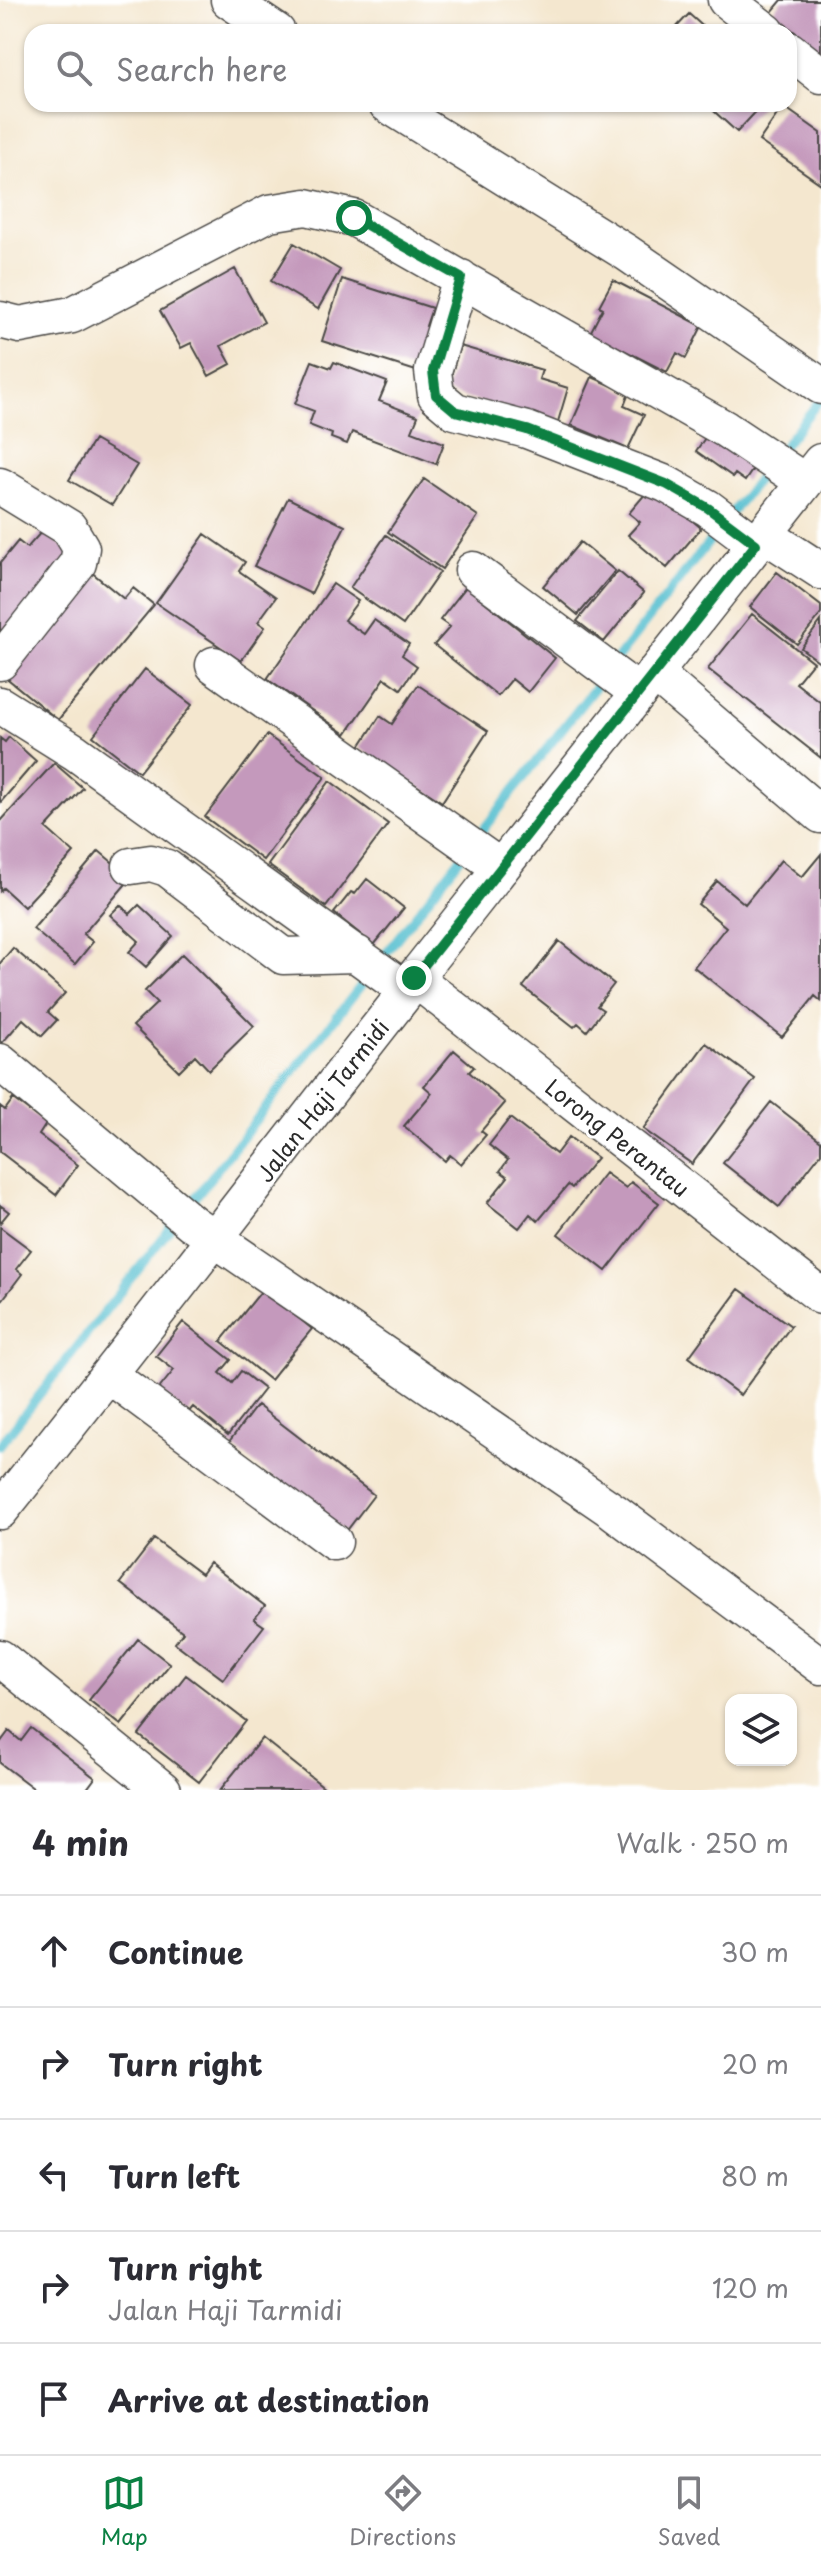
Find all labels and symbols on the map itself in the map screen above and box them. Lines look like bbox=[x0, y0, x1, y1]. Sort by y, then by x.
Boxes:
route start bbox=[336, 200, 372, 236]
route end bbox=[396, 960, 432, 996]
street label: Jalan Haji Tarmidi bbox=[248, 1012, 396, 1188]
street label: Lorong Perantau bbox=[539, 1070, 697, 1204]

